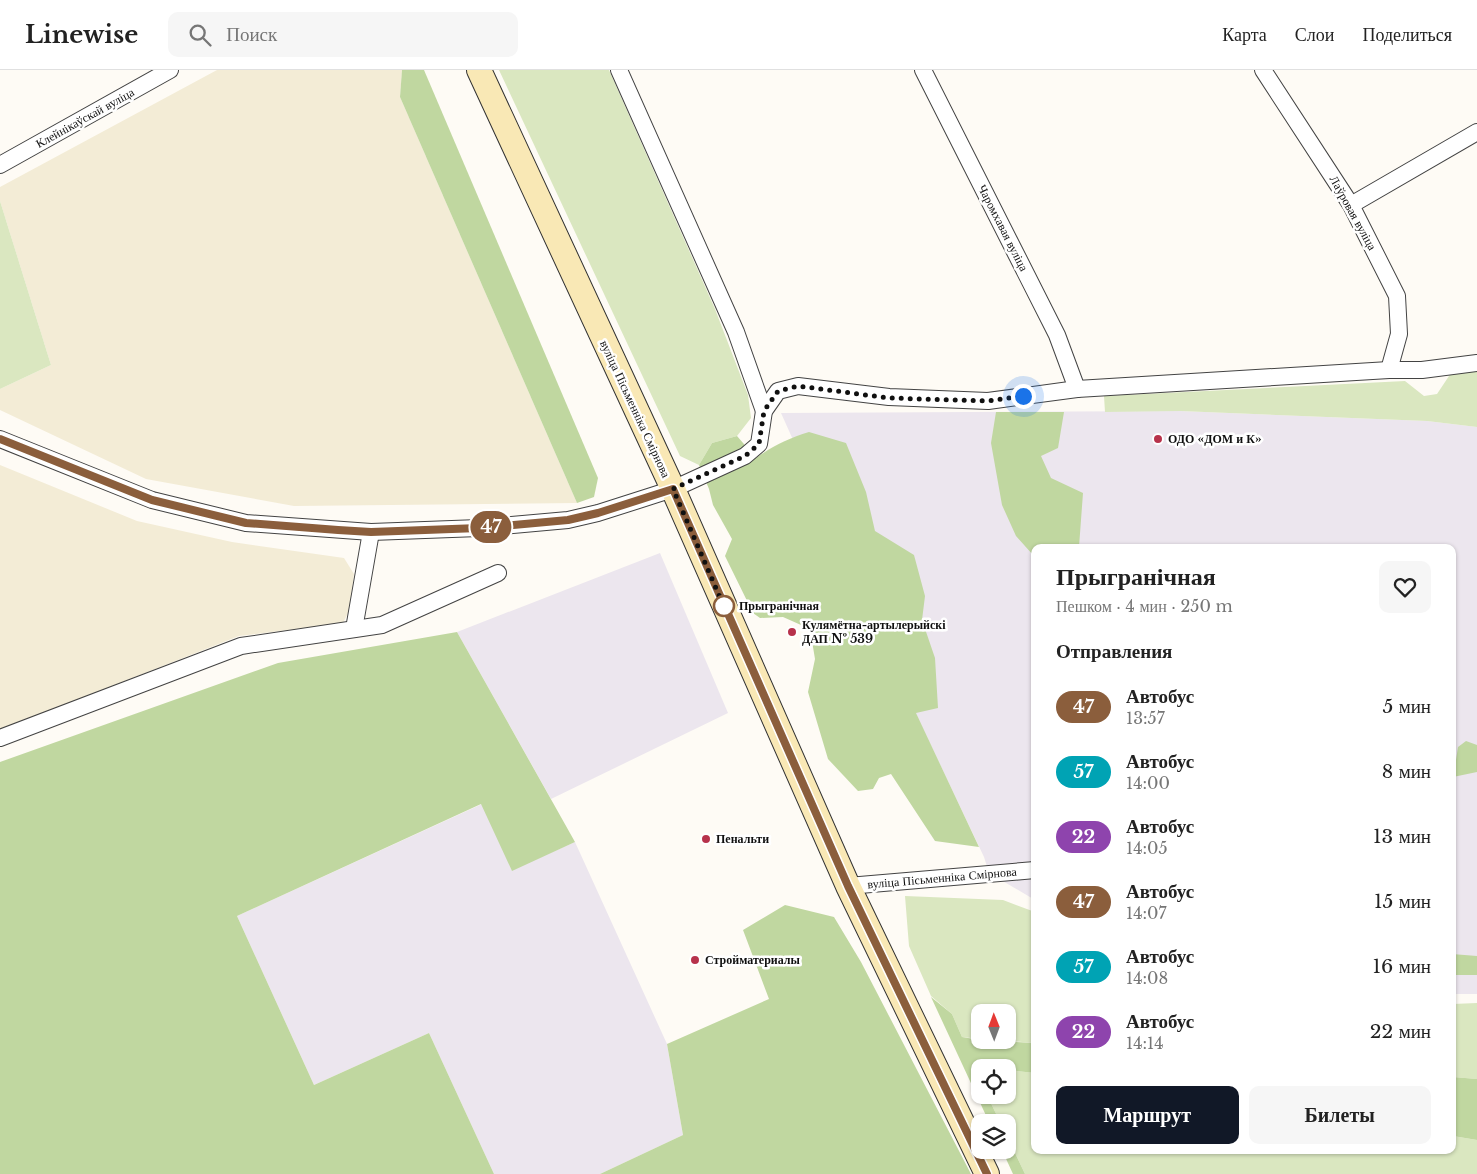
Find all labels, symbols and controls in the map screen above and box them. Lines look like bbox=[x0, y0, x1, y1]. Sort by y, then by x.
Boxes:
search box bbox=[168, 12, 518, 57]
text: Linewise bbox=[25, 20, 138, 49]
icon: search bbox=[186, 21, 214, 49]
text: Поиск bbox=[226, 23, 277, 46]
text: Карта bbox=[1222, 24, 1267, 46]
text: Слои bbox=[1295, 24, 1334, 46]
text: Поделиться bbox=[1362, 24, 1452, 46]
street label: Клейнікаўскай вуліца bbox=[33, 84, 137, 151]
street label: Лаўровая вуліца bbox=[1327, 173, 1380, 253]
street label: Чаромхавая вуліца bbox=[975, 182, 1032, 274]
street label: вуліца Пісьменніка Смірнова bbox=[597, 338, 674, 480]
your location bbox=[1011, 384, 1036, 409]
place label: ОДО «ДОМ и К» bbox=[1168, 431, 1262, 446]
marker: ОДО «ДОМ и К» bbox=[1152, 433, 1164, 445]
line badge: 47 bbox=[468, 511, 514, 543]
text: 47 bbox=[480, 516, 502, 538]
button: heart bbox=[1379, 561, 1431, 613]
text: Прыгранічная bbox=[1056, 562, 1216, 591]
marker: Прыгранічная bbox=[713, 595, 735, 617]
text: Пешком · 4 мин · 250 m bbox=[1056, 596, 1233, 616]
place label: Прыгранічная bbox=[739, 598, 819, 613]
place label: Кулямётна-артылерыйскі ДАП № 539 bbox=[802, 617, 946, 646]
marker: Кулямётна-артылерыйскі ДАП № 539 bbox=[786, 626, 798, 638]
text: Отправления bbox=[1056, 640, 1172, 663]
text: Автобус bbox=[1126, 685, 1194, 708]
text: 5 мин bbox=[1382, 695, 1431, 718]
text: 47 bbox=[1073, 696, 1094, 718]
text: 13:57 bbox=[1126, 708, 1165, 728]
text: Автобус bbox=[1126, 750, 1194, 773]
text: 8 мин bbox=[1382, 760, 1431, 783]
text: 57 bbox=[1074, 761, 1094, 783]
text: 14:00 bbox=[1126, 773, 1170, 793]
text: Автобус bbox=[1126, 815, 1194, 838]
text: 13 мин bbox=[1373, 825, 1431, 848]
text: 22 bbox=[1072, 826, 1095, 848]
place label: Пенальти bbox=[716, 831, 769, 846]
marker: Пенальти bbox=[700, 833, 712, 845]
text: 14:05 bbox=[1126, 838, 1168, 858]
street label: вуліца Пісьменніка Смірнова bbox=[867, 863, 1018, 891]
text: Автобус bbox=[1126, 880, 1194, 903]
text: 15 мин bbox=[1374, 890, 1431, 913]
text: 47 bbox=[1073, 891, 1094, 913]
text: 14:07 bbox=[1126, 903, 1167, 923]
text: Автобус bbox=[1126, 945, 1194, 968]
place label: Стройматериалы bbox=[705, 952, 801, 967]
marker: Стройматериалы bbox=[689, 954, 701, 966]
text: 16 мин bbox=[1372, 955, 1431, 978]
text: 57 bbox=[1074, 956, 1094, 978]
text: 14:08 bbox=[1126, 968, 1168, 988]
north arrow bbox=[971, 1004, 1016, 1049]
map controls bbox=[971, 1004, 1016, 1159]
text: Автобус bbox=[1126, 1010, 1194, 1033]
text: 22 мин bbox=[1370, 1020, 1431, 1043]
text: 22 bbox=[1072, 1021, 1095, 1043]
text: 14:14 bbox=[1126, 1033, 1164, 1053]
button: locate bbox=[971, 1059, 1016, 1104]
button: Маршрут bbox=[1056, 1086, 1239, 1144]
button: Билеты bbox=[1249, 1086, 1431, 1144]
button: layers bbox=[971, 1114, 1016, 1159]

